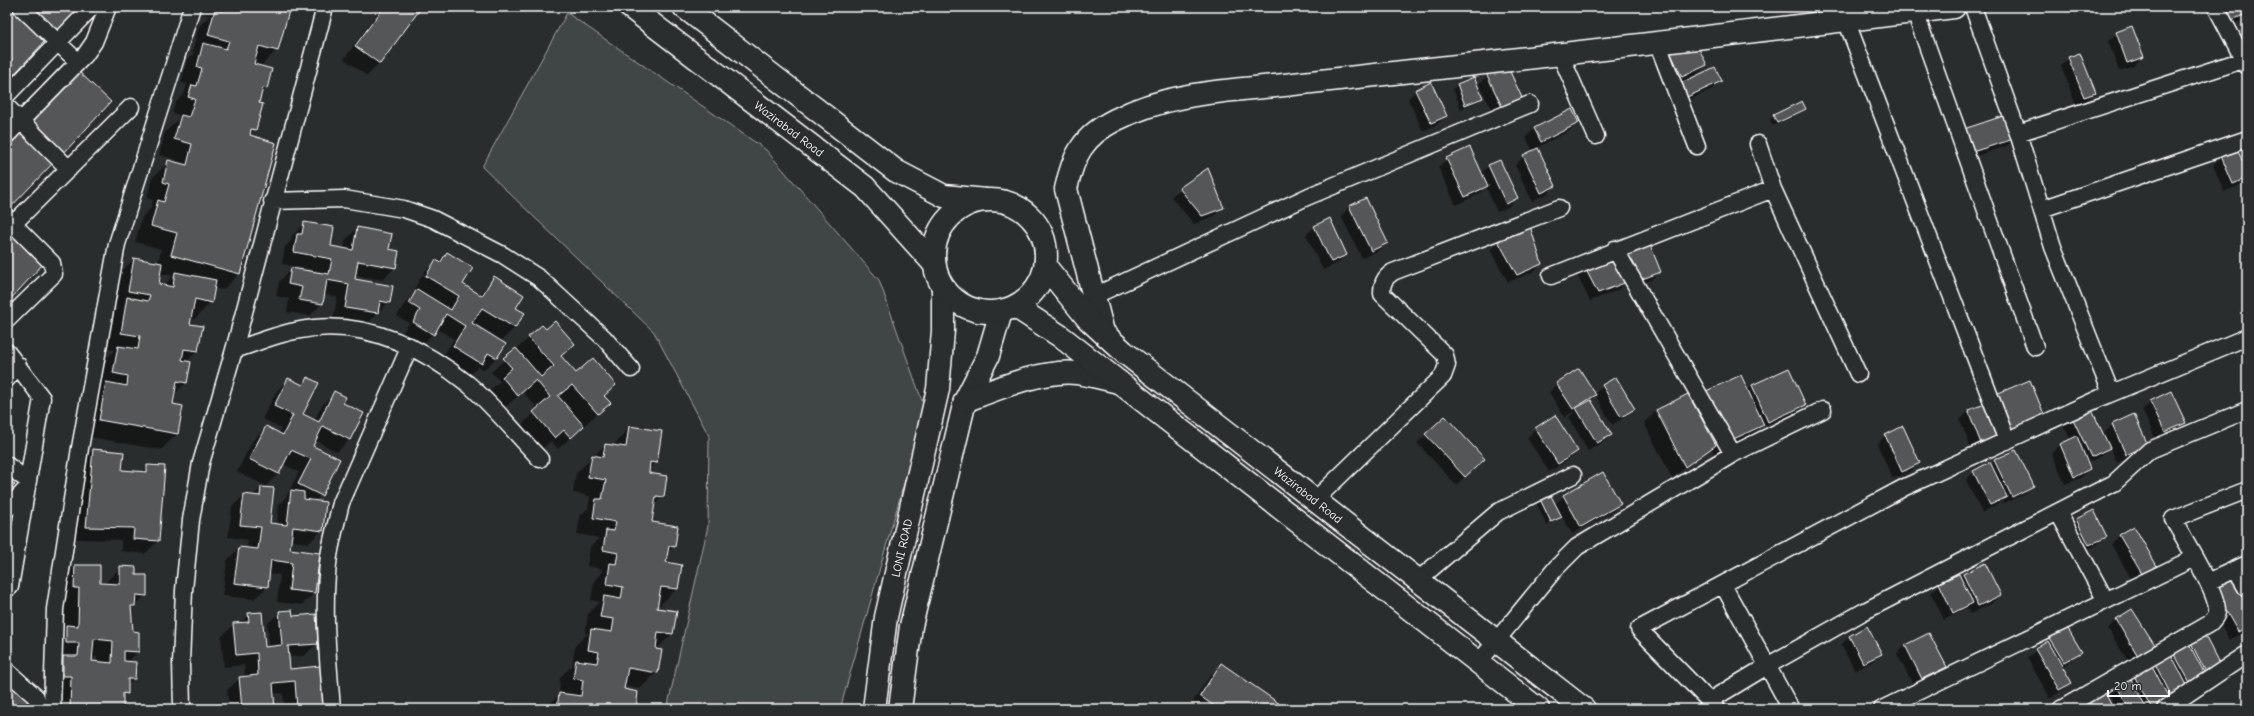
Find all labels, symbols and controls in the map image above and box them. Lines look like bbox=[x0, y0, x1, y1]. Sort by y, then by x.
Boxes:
street label: Wazirabad Road bbox=[752, 98, 826, 160]
street label: Wazirabad Road bbox=[1271, 464, 1345, 526]
street label: LONI ROAD bbox=[889, 518, 915, 578]
scale bar bbox=[2108, 672, 2169, 698]
text: 20 m bbox=[2114, 679, 2142, 693]

